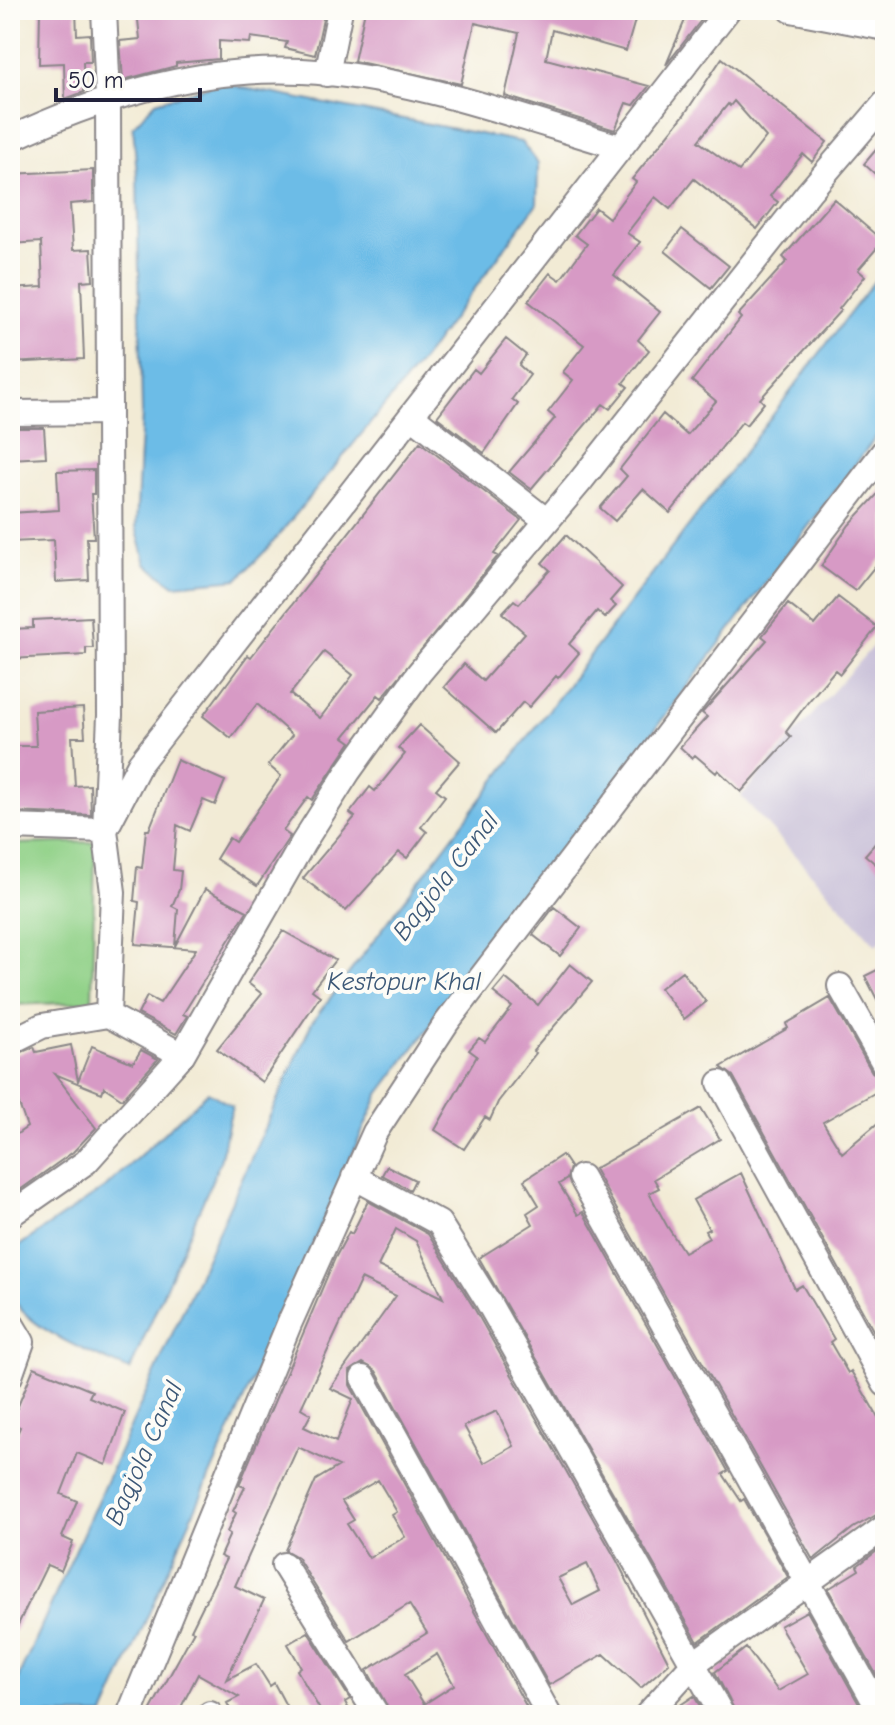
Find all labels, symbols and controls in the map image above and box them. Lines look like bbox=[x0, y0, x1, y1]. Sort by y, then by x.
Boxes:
scale bar bbox=[56, 52, 200, 102]
text: 50 m bbox=[68, 66, 124, 94]
water label: Bagjola Canal bbox=[387, 806, 505, 947]
water label: Kestopur Khal bbox=[327, 967, 481, 997]
water label: Bagjola Canal bbox=[99, 1377, 189, 1530]

